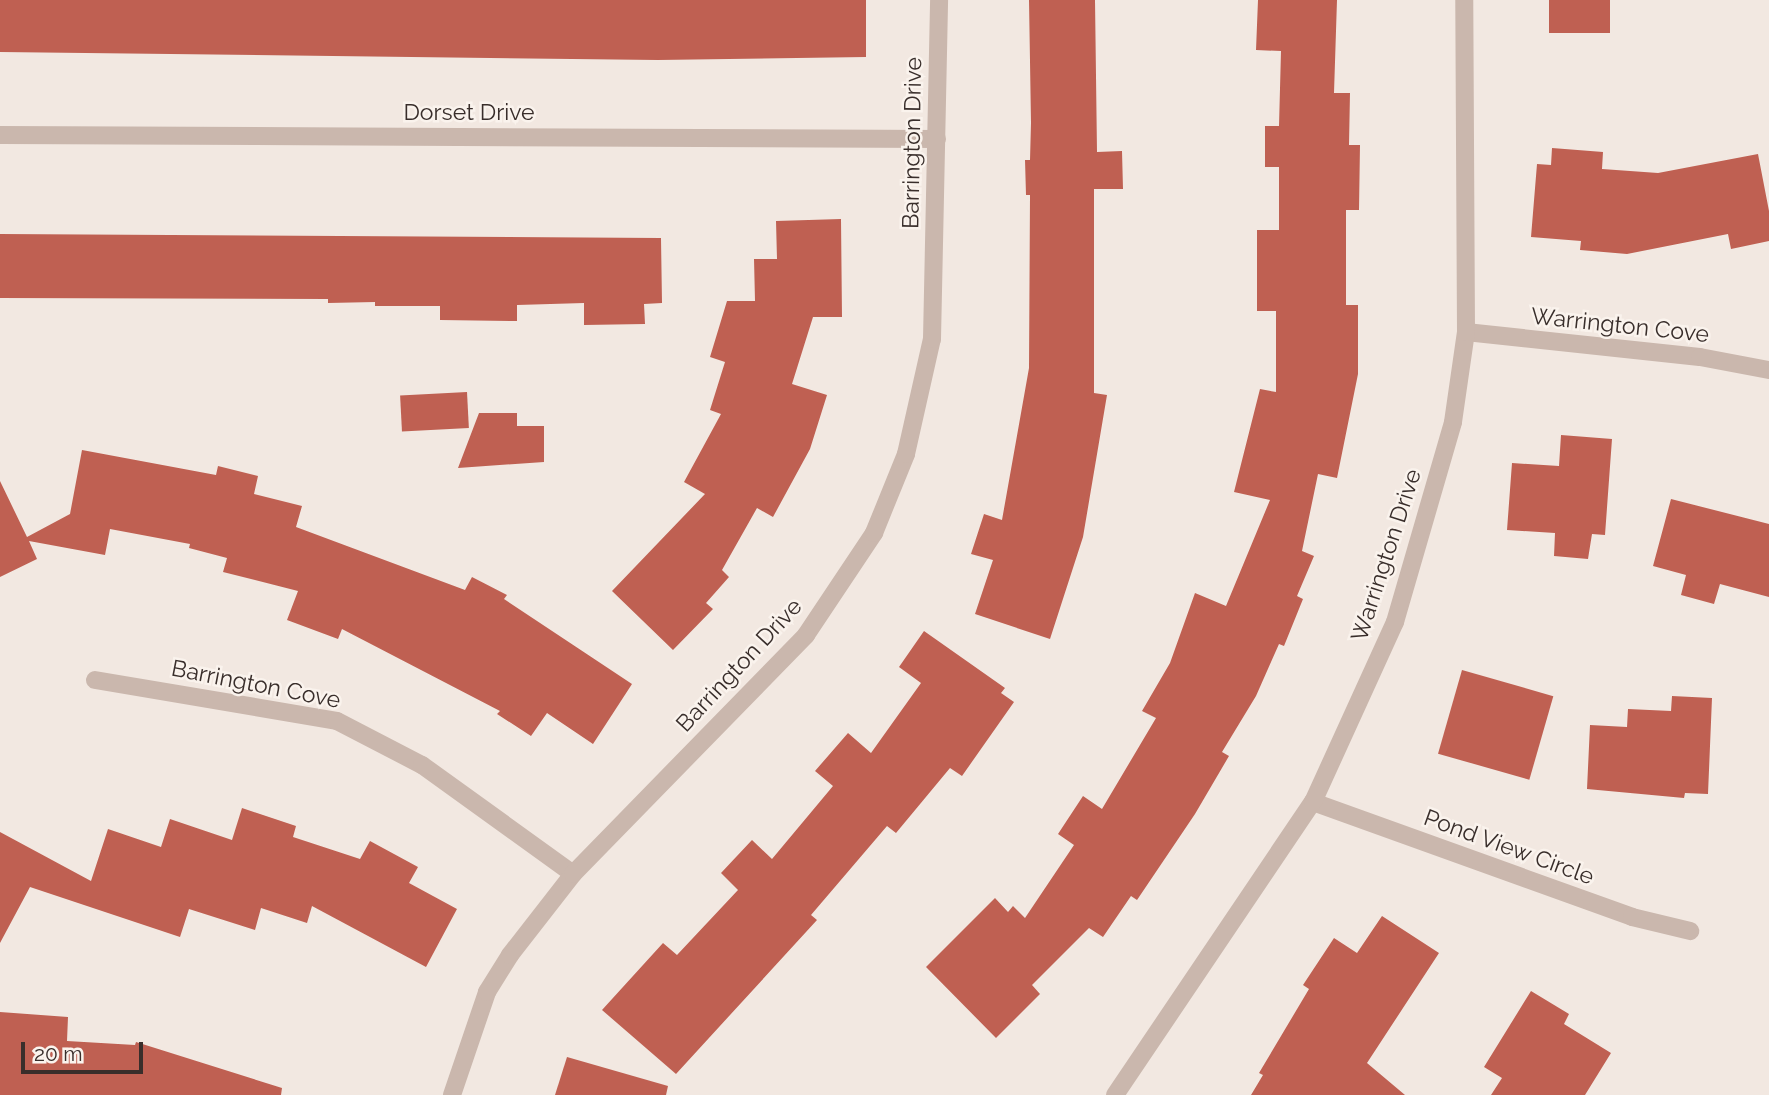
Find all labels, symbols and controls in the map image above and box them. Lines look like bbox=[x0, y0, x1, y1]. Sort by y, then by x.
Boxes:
street label: Barrington Drive bbox=[897, 57, 927, 229]
street label: Dorset Drive bbox=[403, 98, 535, 126]
street label: Warrington Cove bbox=[1530, 302, 1710, 348]
street label: Warrington Drive bbox=[1345, 465, 1427, 645]
street label: Barrington Drive bbox=[670, 593, 808, 737]
street label: Barrington Cove bbox=[169, 654, 343, 714]
street label: Pond View Circle bbox=[1419, 803, 1599, 891]
scale bar bbox=[24, 1028, 147, 1072]
text: 20 m bbox=[34, 1041, 82, 1066]

